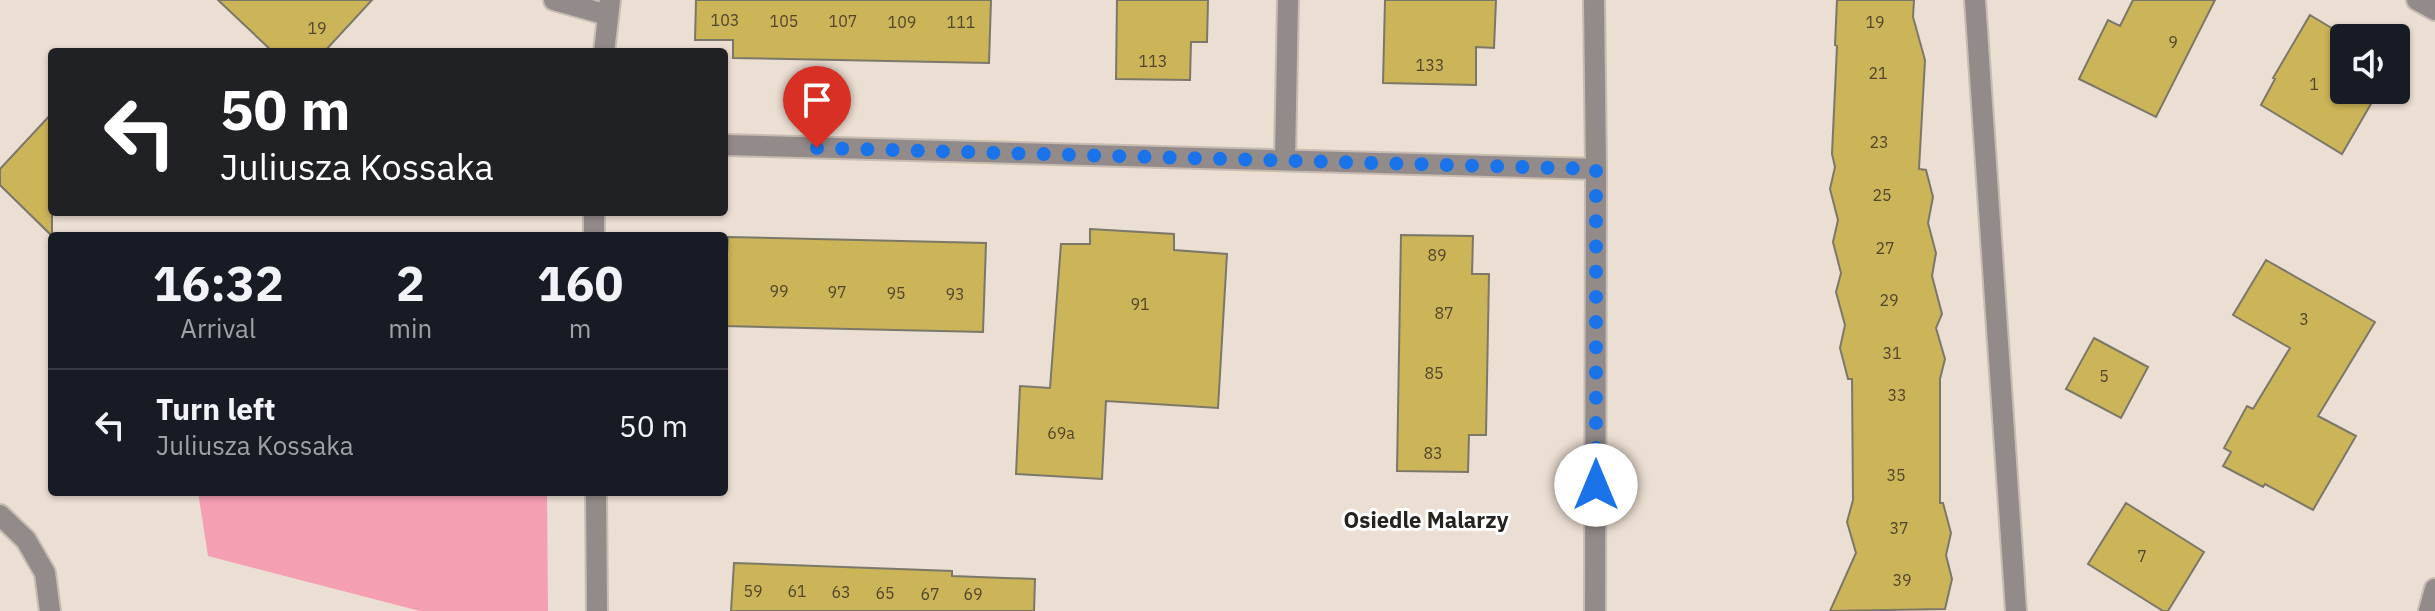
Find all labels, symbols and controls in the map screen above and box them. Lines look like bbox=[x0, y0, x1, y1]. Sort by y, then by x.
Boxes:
house number: 103 bbox=[711, 10, 739, 30]
house number: 105 bbox=[770, 11, 798, 31]
house number: 107 bbox=[829, 11, 857, 31]
house number: 109 bbox=[888, 12, 916, 32]
house number: 111 bbox=[947, 12, 975, 32]
house number: 19 bbox=[1865, 12, 1885, 32]
house number: 19 bbox=[307, 18, 327, 38]
map controls bbox=[2330, 24, 2410, 104]
button: sound bbox=[2330, 24, 2410, 104]
house number: 9 bbox=[2168, 32, 2178, 52]
house number: 113 bbox=[1139, 51, 1167, 71]
house number: 133 bbox=[1416, 55, 1444, 75]
house number: 21 bbox=[1868, 63, 1888, 83]
pin bbox=[783, 66, 851, 148]
text: 50 m bbox=[220, 73, 350, 145]
house number: 1 bbox=[2309, 74, 2319, 94]
icon: arrive bbox=[795, 78, 839, 122]
icon: left bbox=[88, 80, 192, 184]
house number: 23 bbox=[1869, 132, 1889, 152]
text: Juliusza Kossaka bbox=[220, 143, 494, 190]
house number: 25 bbox=[1872, 185, 1892, 205]
house number: 27 bbox=[1875, 238, 1895, 258]
house number: 89 bbox=[1427, 245, 1447, 265]
text: 16:32 bbox=[153, 252, 284, 314]
text: 2 bbox=[396, 252, 425, 314]
text: 160 bbox=[537, 252, 623, 314]
house number: 99 bbox=[769, 281, 789, 301]
house number: 97 bbox=[827, 282, 847, 302]
house number: 95 bbox=[886, 283, 906, 303]
house number: 93 bbox=[945, 284, 965, 304]
house number: 29 bbox=[1879, 290, 1899, 310]
house number: 91 bbox=[1130, 294, 1150, 314]
house number: 87 bbox=[1434, 303, 1454, 323]
house number: 3 bbox=[2299, 309, 2309, 329]
text: Arrival bbox=[180, 311, 256, 345]
text: min bbox=[388, 311, 432, 345]
text: m bbox=[569, 311, 591, 345]
house number: 31 bbox=[1882, 343, 1902, 363]
house number: 85 bbox=[1424, 363, 1444, 383]
house number: 5 bbox=[2099, 366, 2109, 386]
house number: 33 bbox=[1887, 385, 1907, 405]
text: Turn left bbox=[156, 389, 275, 428]
icon: left bbox=[88, 403, 132, 447]
text: 50 m bbox=[619, 406, 688, 445]
house number: 69a bbox=[1047, 423, 1075, 443]
text: Juliusza Kossaka bbox=[156, 428, 354, 462]
house number: 83 bbox=[1423, 443, 1443, 463]
position arrow bbox=[1554, 443, 1638, 527]
house number: 35 bbox=[1886, 465, 1906, 485]
district label: Osiedle Malarzy bbox=[1344, 505, 1509, 534]
house number: 37 bbox=[1889, 518, 1909, 538]
house number: 7 bbox=[2137, 546, 2147, 566]
house number: 39 bbox=[1892, 570, 1912, 590]
house number: 59 bbox=[743, 581, 763, 601]
house number: 61 bbox=[787, 581, 807, 601]
house number: 63 bbox=[831, 582, 851, 602]
house number: 65 bbox=[875, 583, 895, 603]
house number: 67 bbox=[920, 584, 940, 604]
house number: 69 bbox=[963, 584, 983, 604]

